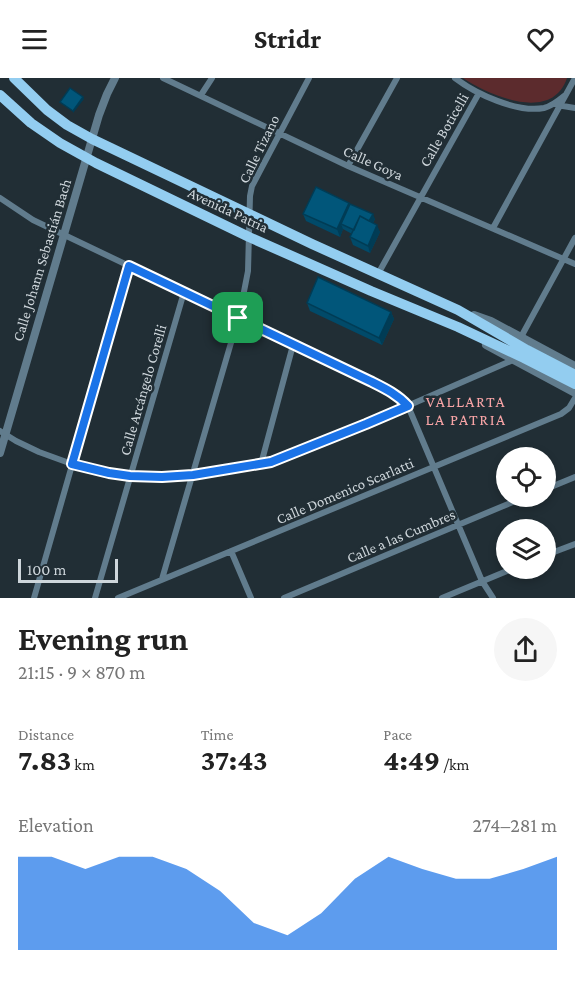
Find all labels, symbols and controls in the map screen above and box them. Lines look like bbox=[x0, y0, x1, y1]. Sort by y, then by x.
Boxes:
icon: menu bbox=[18, 23, 51, 56]
icon: heart bbox=[524, 23, 557, 56]
text: Stridr bbox=[254, 24, 321, 54]
street label: Calle Boticelli bbox=[417, 90, 471, 170]
street label: Calle Tizano bbox=[236, 112, 282, 186]
street label: Calle Goya bbox=[340, 143, 405, 184]
street label: Calle Johann Sebastián Bach bbox=[10, 177, 75, 343]
street label: Avenida Patria bbox=[185, 184, 271, 236]
pin bbox=[212, 292, 263, 343]
icon: arrive bbox=[221, 301, 254, 334]
street label: Calle Arcángelo Corelli bbox=[117, 323, 170, 458]
district label: VALLARTA LA PATRIA bbox=[425, 393, 507, 428]
map controls bbox=[496, 447, 556, 579]
button: locate bbox=[496, 447, 556, 507]
street label: Calle Domenico Scarlatti bbox=[274, 455, 416, 527]
street label: Calle a las Cumbres bbox=[344, 506, 458, 566]
button: layers bbox=[496, 519, 556, 579]
scale bar bbox=[18, 556, 118, 583]
text: 100 m bbox=[27, 561, 66, 578]
button: share bbox=[494, 618, 557, 681]
text: Evening run bbox=[18, 620, 188, 657]
text: 21:15 · 9 × 870 m bbox=[18, 661, 145, 683]
text: Distance bbox=[18, 726, 74, 743]
text: Time bbox=[201, 726, 233, 743]
text: Pace bbox=[383, 726, 412, 743]
text: 7.83 bbox=[18, 743, 71, 776]
text: 37:43 bbox=[201, 743, 268, 776]
text: 4:49 bbox=[383, 743, 440, 776]
text: km bbox=[71, 756, 95, 773]
text: /km bbox=[440, 756, 469, 773]
text: Elevation bbox=[18, 814, 94, 836]
text: 274–281 m bbox=[472, 814, 557, 836]

